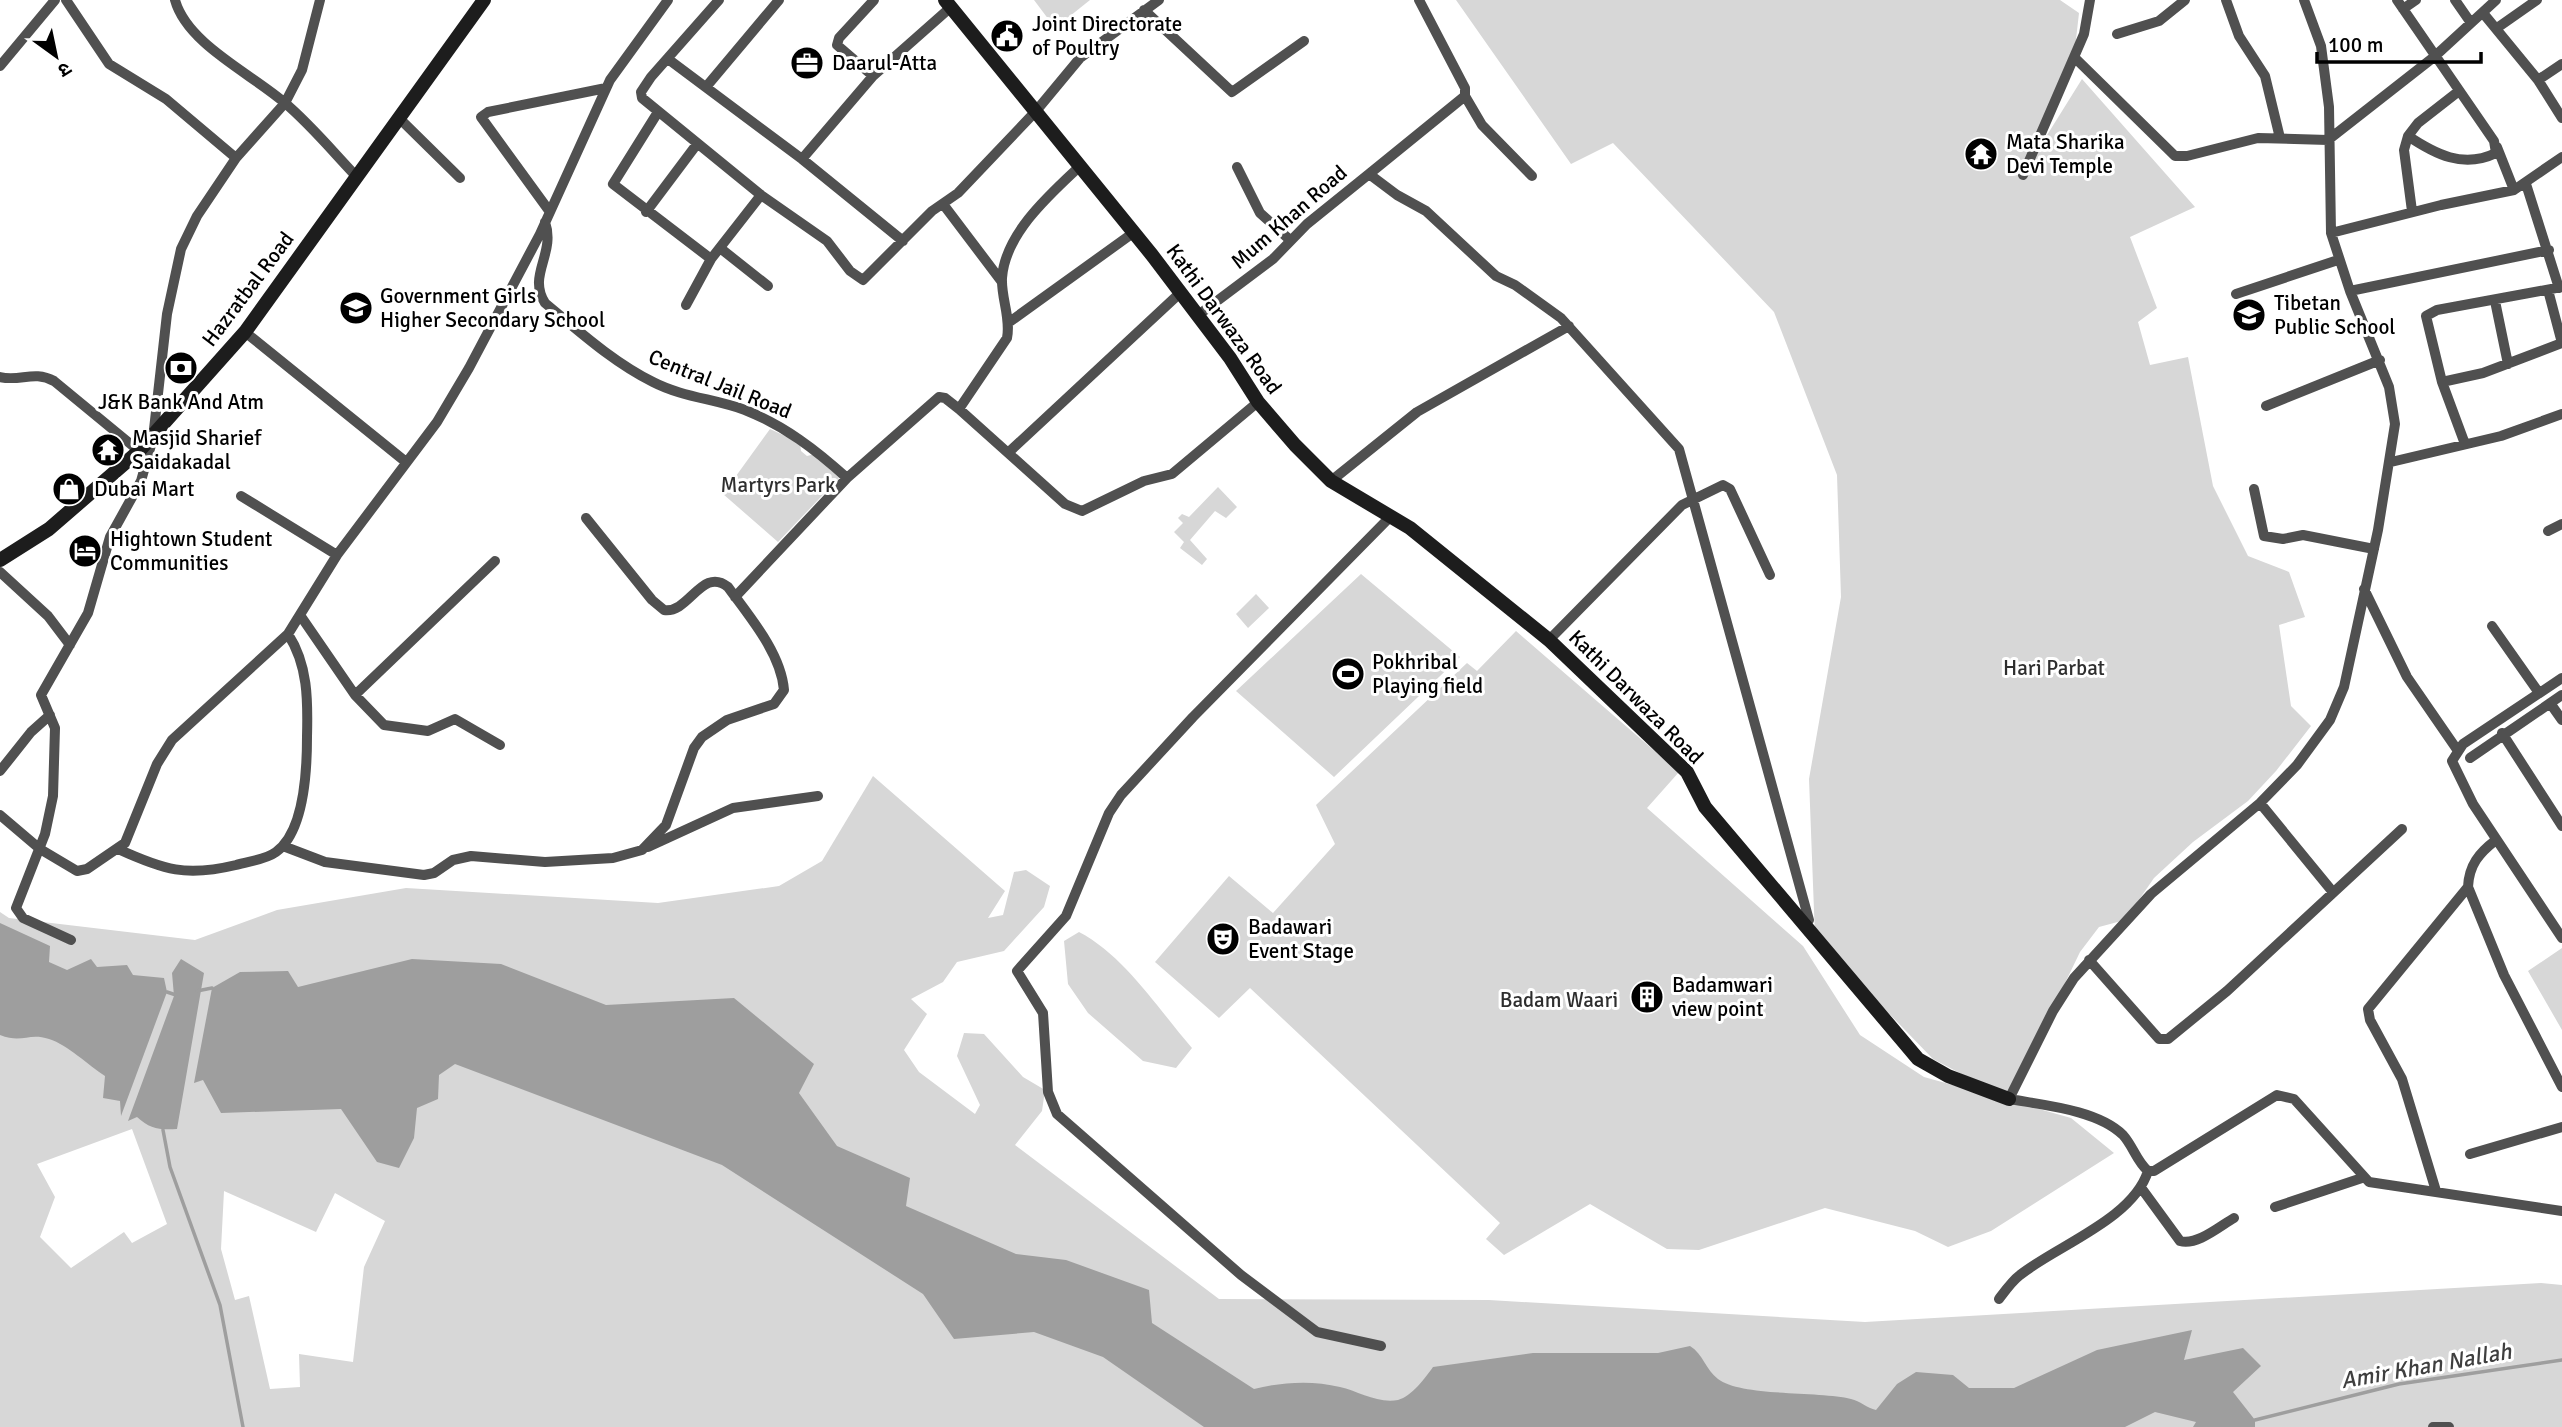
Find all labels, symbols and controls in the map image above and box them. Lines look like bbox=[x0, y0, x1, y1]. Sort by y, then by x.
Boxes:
place label: Joint Directorate of Poultry bbox=[1032, 11, 1182, 61]
public building icon: Joint Directorate of Poultry bbox=[988, 17, 1026, 55]
north arrow bbox=[21, 21, 91, 91]
scale bar bbox=[2317, 21, 2482, 65]
text: 100 m bbox=[2328, 32, 2383, 58]
office icon: Daarul-Atta bbox=[788, 44, 826, 82]
place label: Daarul-Atta bbox=[832, 50, 937, 76]
text: उ bbox=[53, 56, 76, 83]
place label: Mata Sharika Devi Temple bbox=[2006, 129, 2125, 179]
temple icon: Mata Sharika Devi Temple bbox=[1962, 135, 2000, 173]
street label: Mum Khan Road bbox=[1226, 159, 1352, 275]
street label: Hazratbal Road bbox=[196, 226, 300, 352]
street label: Kathi Darwaza Road bbox=[1161, 239, 1287, 399]
place label: Government Girls Higher Secondary School bbox=[380, 283, 605, 333]
school or university icon: Government Girls Higher Secondary School bbox=[337, 289, 375, 327]
place label: Tibetan Public School bbox=[2274, 290, 2395, 340]
school or university icon: Tibetan Public School bbox=[2230, 296, 2268, 334]
street label: Central Jail Road bbox=[645, 344, 795, 424]
bank icon: J&K Bank And Atm bbox=[162, 349, 200, 387]
place label: J&K Bank And Atm bbox=[98, 389, 264, 415]
place label: Masjid Sharief Saidakadal bbox=[132, 425, 262, 475]
temple icon: Masjid Sharief Saidakadal bbox=[89, 431, 127, 469]
shop icon: Dubai Mart bbox=[50, 470, 88, 508]
park label: Martyrs Park bbox=[721, 472, 836, 498]
place label: Dubai Mart bbox=[94, 476, 194, 502]
place label: Hightown Student Communities bbox=[110, 526, 272, 576]
hotel icon: Hightown Student Communities bbox=[66, 532, 104, 570]
street label: Kathi Darwaza Road bbox=[1563, 624, 1709, 770]
place label: Pokhribal Playing field bbox=[1372, 649, 1483, 699]
sports icon: Pokhribal Playing field bbox=[1329, 655, 1367, 693]
park label: Hari Parbat bbox=[2003, 655, 2105, 681]
place label: Badawari Event Stage bbox=[1248, 914, 1354, 964]
theatre icon: Badawari Event Stage bbox=[1204, 920, 1242, 958]
place label: Badamwari view point bbox=[1672, 972, 1773, 1022]
building icon: Badamwari view point bbox=[1628, 978, 1666, 1016]
park label: Badam Waari bbox=[1500, 987, 1618, 1013]
water label: Amir Khan Nallah bbox=[2339, 1336, 2515, 1395]

